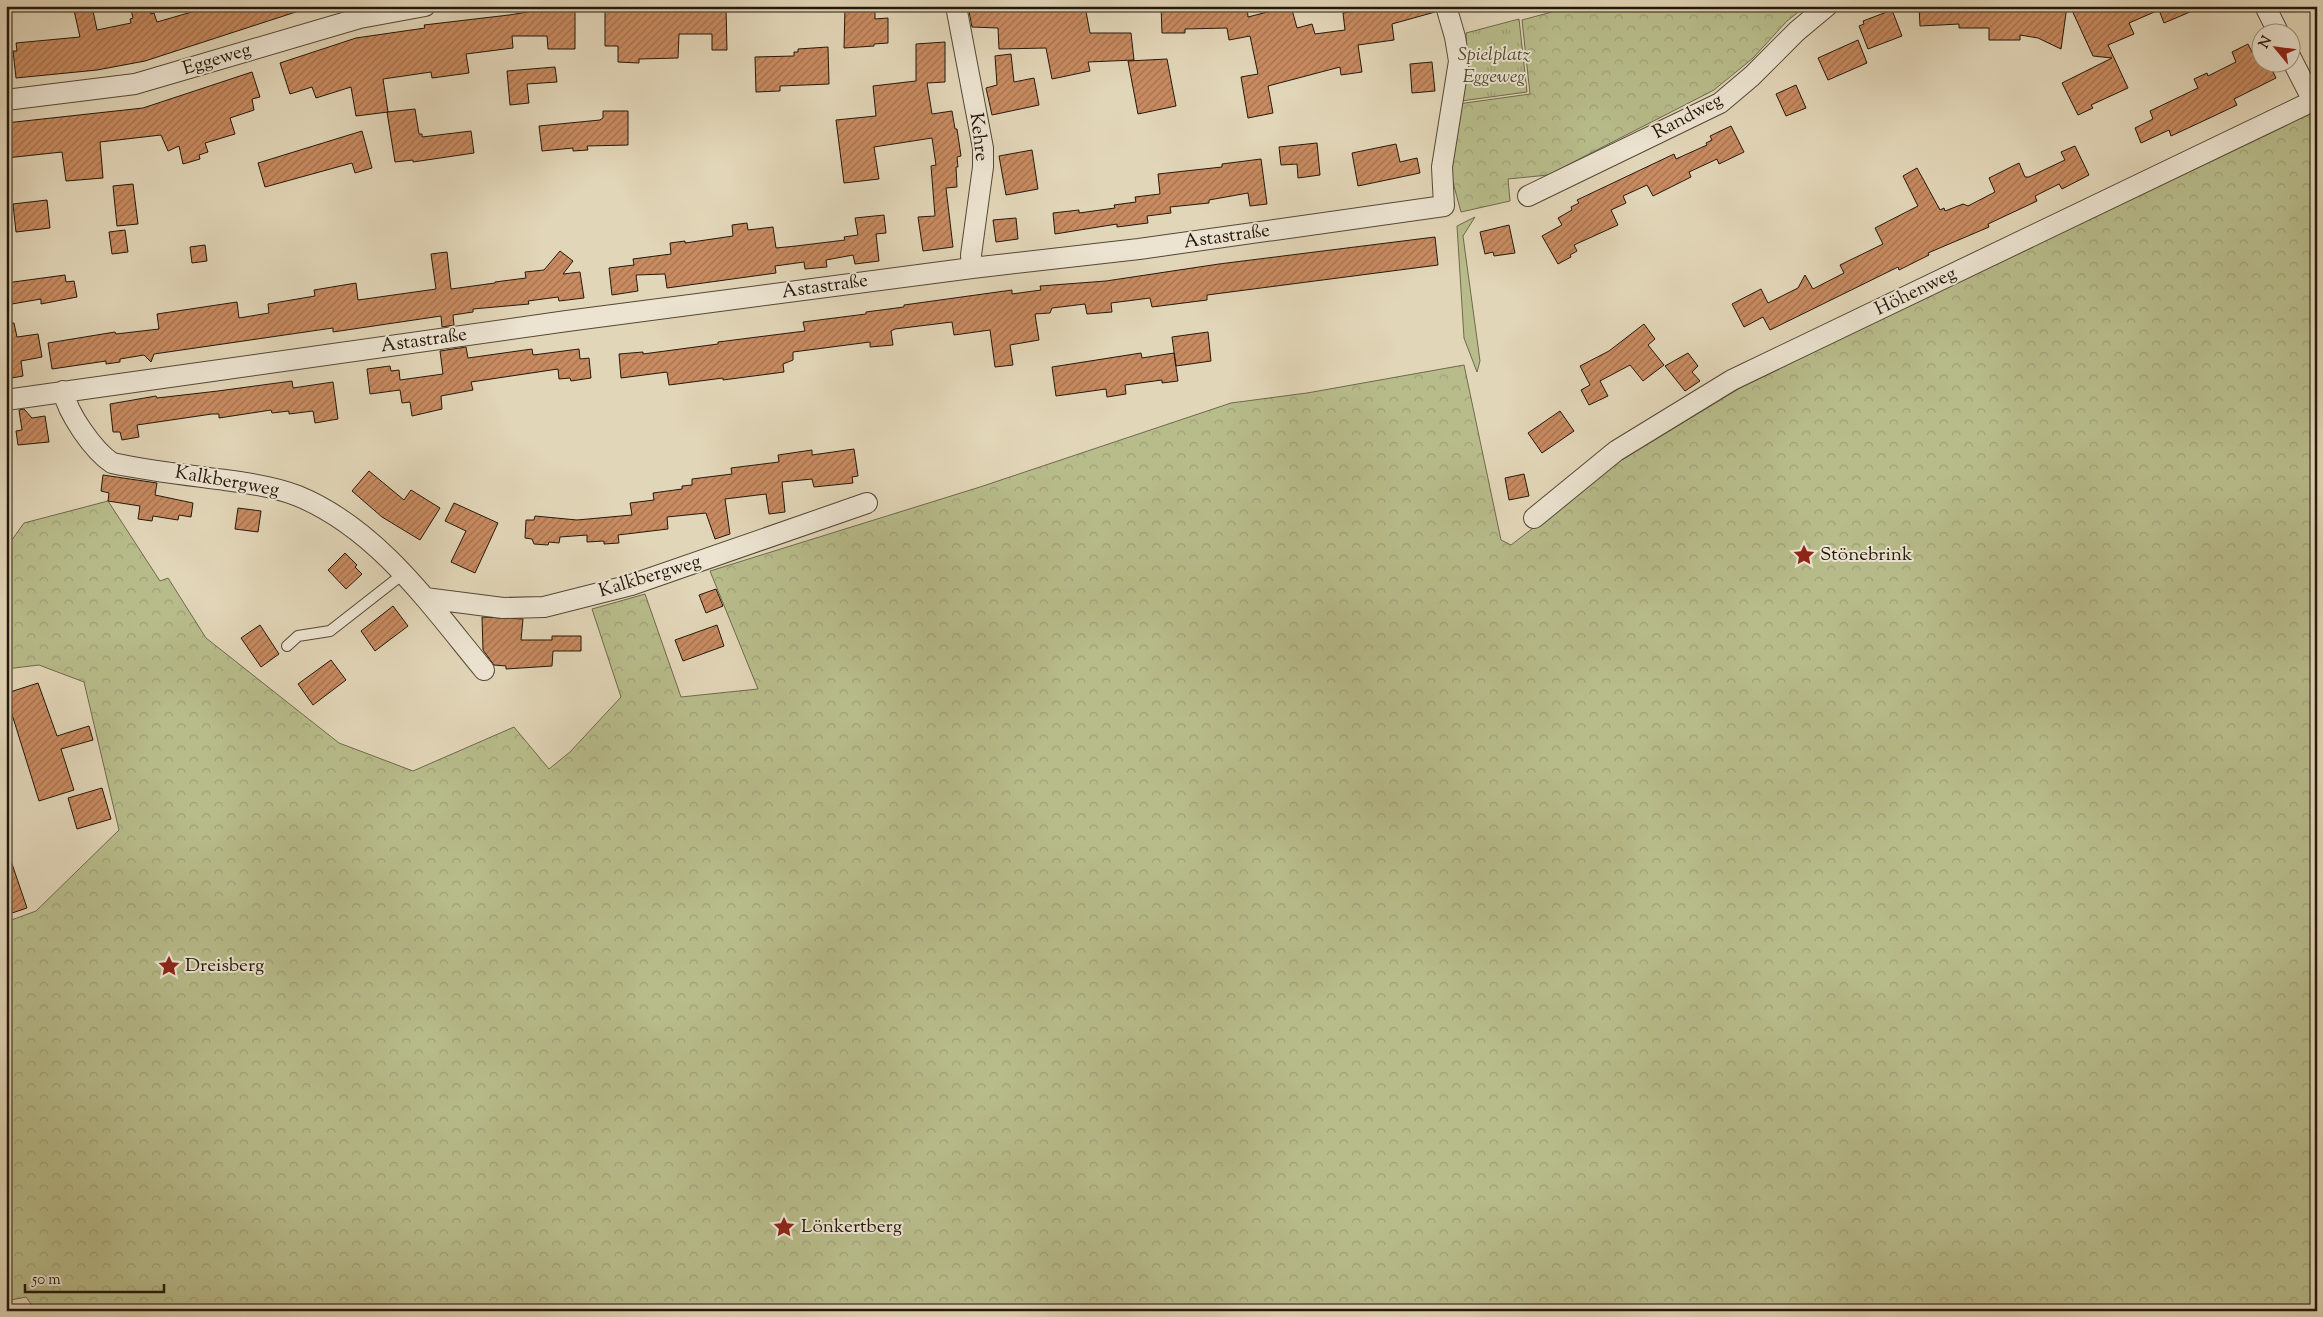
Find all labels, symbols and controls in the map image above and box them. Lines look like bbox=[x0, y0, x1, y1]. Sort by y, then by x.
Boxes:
north arrow bbox=[2250, 22, 2300, 72]
text: N bbox=[2255, 33, 2278, 52]
street label: Eggeweg bbox=[179, 37, 255, 83]
park label: Spielplatz Eggeweg bbox=[1458, 42, 1530, 91]
street label: Randweg bbox=[1648, 87, 1728, 147]
street label: Kehre bbox=[962, 111, 994, 163]
street label: Astastraße bbox=[1182, 218, 1272, 256]
street label: Höhenweg bbox=[1871, 261, 1961, 323]
street label: Astastraße bbox=[780, 268, 870, 306]
street label: Astastraße bbox=[379, 322, 469, 360]
street label: Kalkbergweg bbox=[173, 460, 281, 504]
place icon: Stönebrink bbox=[1791, 542, 1817, 568]
place label: Stönebrink bbox=[1820, 542, 1913, 569]
street label: Kalkbergweg bbox=[596, 549, 704, 605]
place icon: Dreisberg bbox=[156, 953, 182, 979]
place label: Dreisberg bbox=[185, 953, 264, 980]
place icon: Lönkertberg bbox=[771, 1214, 797, 1240]
place label: Lönkertberg bbox=[801, 1214, 902, 1241]
scale bar bbox=[25, 1262, 164, 1294]
text: 50 m bbox=[31, 1270, 61, 1291]

